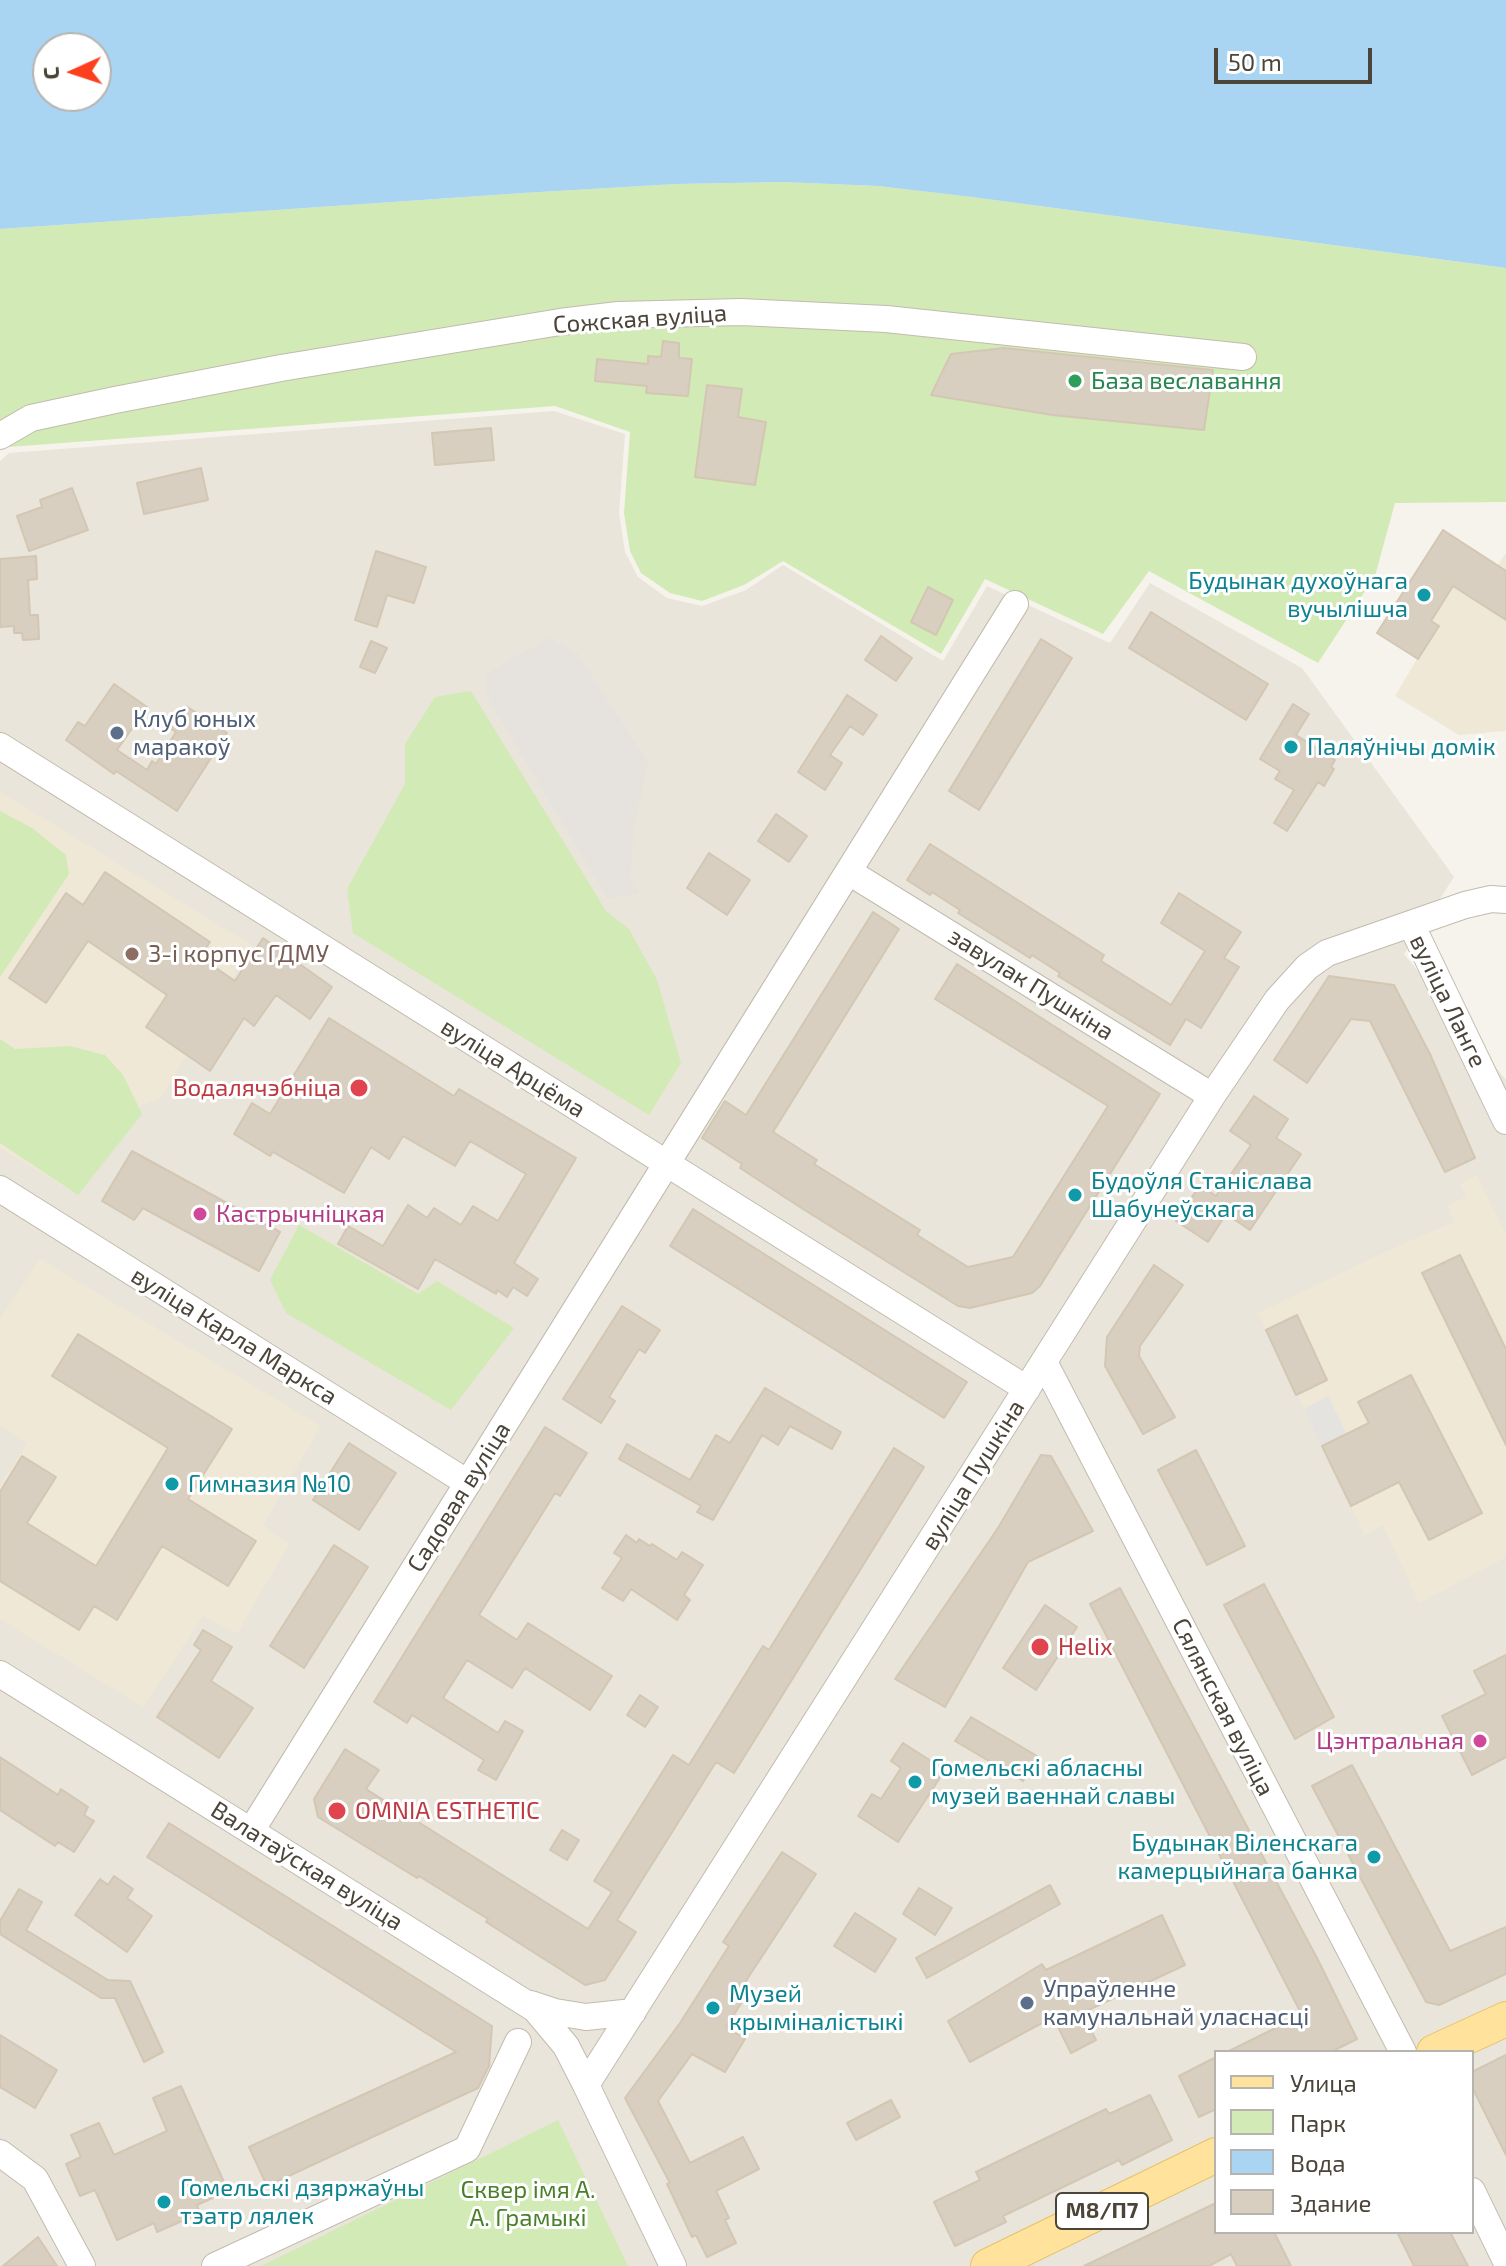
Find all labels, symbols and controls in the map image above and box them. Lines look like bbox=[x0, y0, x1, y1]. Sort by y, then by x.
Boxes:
north arrow bbox=[32, 32, 112, 112]
scale bar bbox=[1218, 32, 1376, 82]
text: 50 m bbox=[1228, 47, 1282, 76]
text: С bbox=[37, 66, 63, 80]
street label: Сожская вуліца bbox=[552, 299, 728, 339]
place label: База веславання bbox=[1091, 367, 1281, 395]
marker: База веславання bbox=[1066, 372, 1084, 390]
place label: Будынак духоўнага вучылішча bbox=[1188, 567, 1408, 623]
marker: Будынак духоўнага вучылішча bbox=[1415, 586, 1433, 604]
place label: Клуб юных маракоў bbox=[133, 705, 256, 761]
marker: Клуб юных маракоў bbox=[108, 724, 126, 742]
place label: Паляўнічы домік bbox=[1307, 733, 1496, 761]
marker: Паляўнічы домік bbox=[1282, 738, 1300, 756]
street label: завулак Пушкіна bbox=[943, 922, 1119, 1046]
street label: вуліца Ланге bbox=[1403, 930, 1493, 1072]
place label: 3-і корпус ГДМУ bbox=[148, 940, 329, 968]
marker: 3-і корпус ГДМУ bbox=[123, 945, 141, 963]
street label: вуліца Арцёма bbox=[436, 1012, 590, 1124]
place label: Водалячэбніца bbox=[173, 1074, 341, 1102]
marker: Водалячэбніца bbox=[348, 1077, 370, 1099]
place label: Будоўля Станіслава Шабунеўскага bbox=[1091, 1167, 1312, 1223]
marker: Будоўля Станіслава Шабунеўскага bbox=[1066, 1186, 1084, 1204]
place label: Кастрычніцкая bbox=[216, 1200, 385, 1228]
marker: Кастрычніцкая bbox=[191, 1205, 209, 1223]
street label: вуліца Карла Маркса bbox=[126, 1261, 342, 1411]
street label: вуліца Пушкіна bbox=[915, 1395, 1031, 1555]
street label: Садовая вуліца bbox=[401, 1417, 517, 1577]
place label: Гимназия №10 bbox=[188, 1470, 351, 1498]
marker: Гимназия №10 bbox=[163, 1475, 181, 1493]
street label: Сялянская вуліца bbox=[1166, 1613, 1280, 1801]
place label: Helix bbox=[1058, 1633, 1113, 1661]
marker: Helix bbox=[1029, 1636, 1051, 1658]
place label: Цэнтральная bbox=[1316, 1727, 1464, 1755]
marker: Цэнтральная bbox=[1471, 1732, 1489, 1750]
place label: Гомельскі абласны музей ваеннай славы bbox=[931, 1754, 1175, 1810]
marker: Гомельскі абласны музей ваеннай славы bbox=[906, 1773, 924, 1791]
street label: Валатаўская вуліца bbox=[206, 1795, 408, 1937]
place label: OMNIA ESTHETIC bbox=[355, 1797, 540, 1825]
marker: OMNIA ESTHETIC bbox=[326, 1800, 348, 1822]
place label: Будынак Віленскага камерцыйнага банка bbox=[1117, 1829, 1358, 1885]
marker: Будынак Віленскага камерцыйнага банка bbox=[1365, 1848, 1383, 1866]
place label: Упраўленне камунальнай уласнасці bbox=[1043, 1975, 1309, 2031]
place label: Музей крыміналістыкі bbox=[729, 1980, 904, 2036]
marker: Упраўленне камунальнай уласнасці bbox=[1018, 1994, 1036, 2012]
marker: Музей крыміналістыкі bbox=[704, 1999, 722, 2017]
legend bbox=[1214, 2050, 1474, 2234]
text: Улица bbox=[1290, 2068, 1357, 2097]
text: Парк bbox=[1290, 2108, 1346, 2137]
text: Вода bbox=[1290, 2148, 1346, 2177]
place label: Гомельскі дзяржаўны тэатр лялек bbox=[180, 2174, 424, 2230]
park label: Сквер імя А. А. Грамыкі bbox=[461, 2176, 595, 2232]
text: Здание bbox=[1290, 2188, 1372, 2217]
marker: Гомельскі дзяржаўны тэатр лялек bbox=[155, 2193, 173, 2211]
road number: М8/П7 bbox=[1056, 2193, 1148, 2229]

